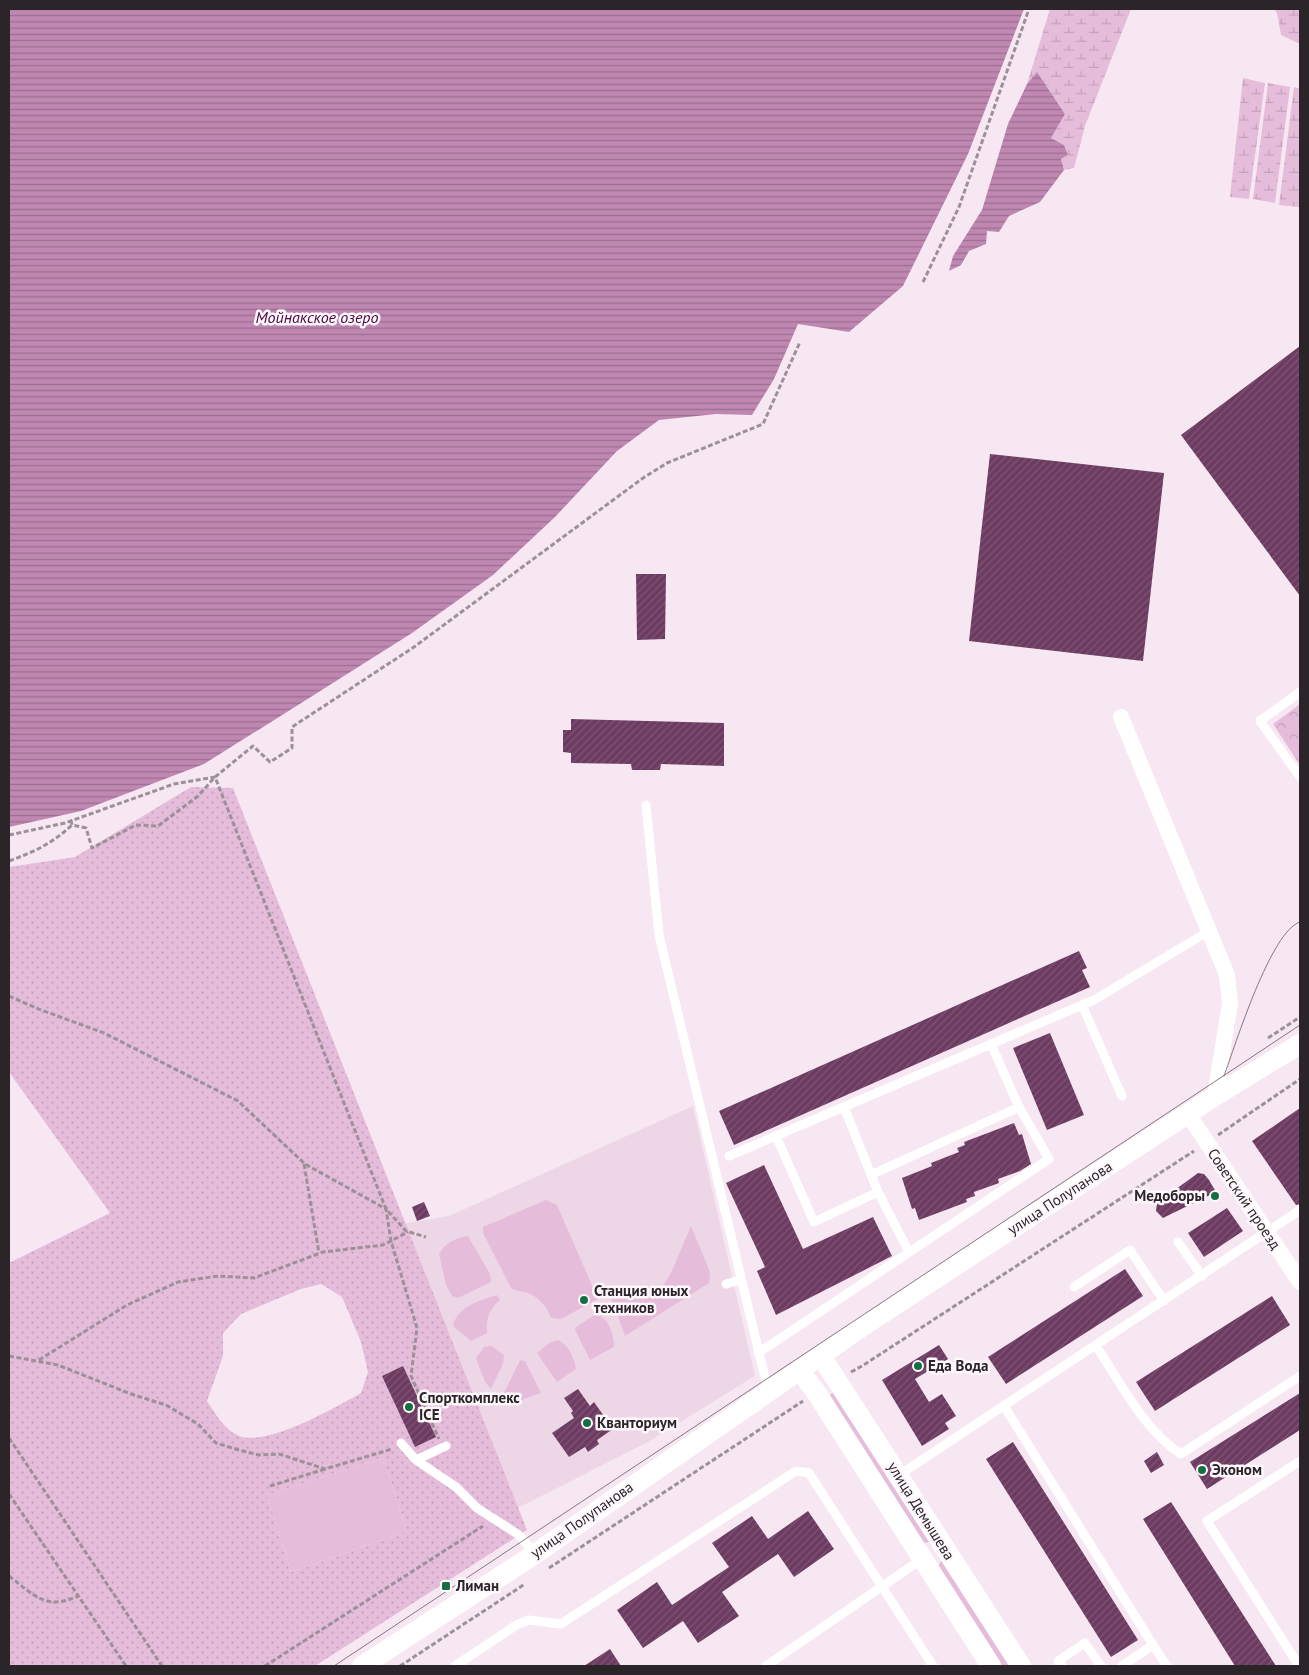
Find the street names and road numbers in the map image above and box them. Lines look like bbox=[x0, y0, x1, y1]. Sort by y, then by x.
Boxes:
street label: Советский проезд bbox=[1204, 1145, 1285, 1253]
street label: улица Полупанова bbox=[1004, 1157, 1116, 1239]
street label: улица Демышева bbox=[884, 1458, 959, 1563]
street label: улица Полупанова bbox=[527, 1477, 637, 1562]

